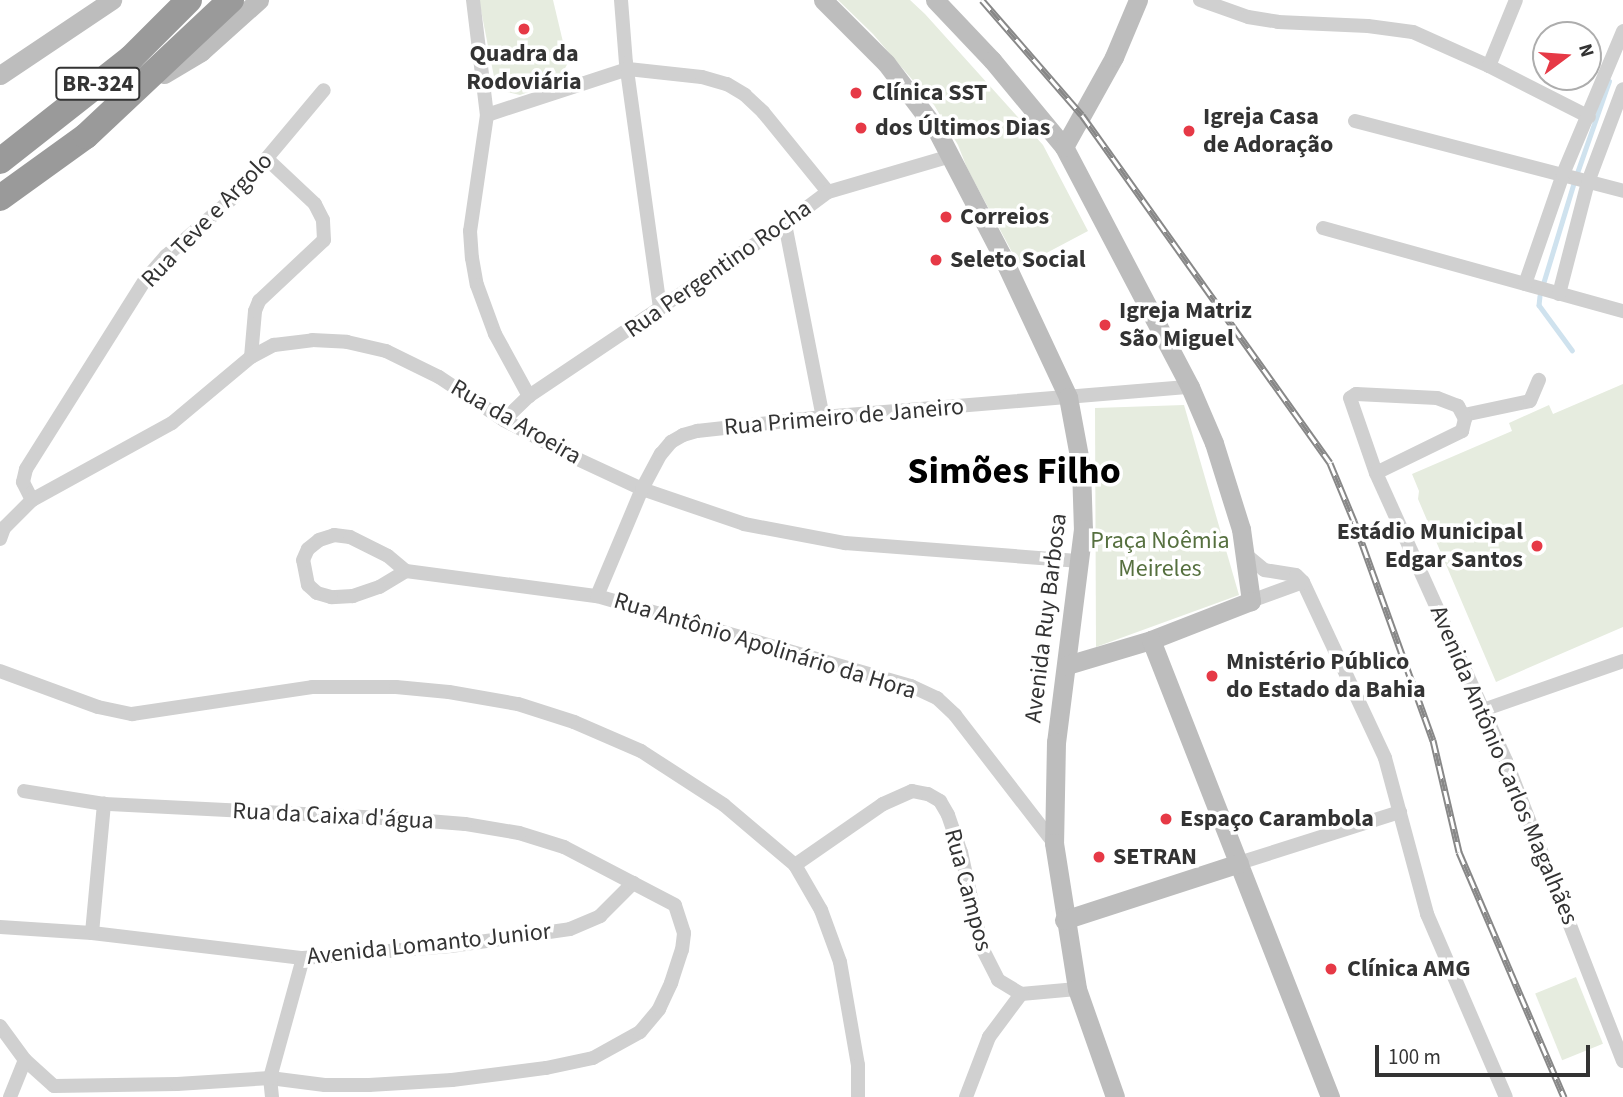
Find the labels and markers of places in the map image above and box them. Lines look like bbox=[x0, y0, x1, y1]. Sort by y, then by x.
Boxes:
marker: Quadra da Rodoviária bbox=[516, 21, 532, 37]
place label: Quadra da Rodoviária bbox=[466, 40, 582, 96]
place label: Clínica SST bbox=[872, 79, 987, 107]
marker: Clínica SST bbox=[846, 83, 866, 103]
place label: Igreja Casa de Adoração bbox=[1203, 103, 1333, 159]
place label: dos Últimos Dias bbox=[875, 114, 1050, 142]
marker: dos Últimos Dias bbox=[853, 120, 869, 136]
marker: Igreja Casa de Adoração bbox=[1181, 123, 1197, 139]
place label: Correios bbox=[960, 203, 1049, 231]
marker: Correios bbox=[938, 209, 954, 225]
place label: Seleto Social bbox=[950, 246, 1086, 274]
marker: Seleto Social bbox=[928, 252, 944, 268]
place label: Igreja Matriz São Miguel bbox=[1119, 297, 1252, 353]
marker: Igreja Matriz São Miguel bbox=[1097, 317, 1113, 333]
place label: Estádio Municipal Edgar Santos bbox=[1337, 518, 1523, 574]
marker: Estádio Municipal Edgar Santos bbox=[1529, 538, 1545, 554]
place label: Mnistério Público do Estado da Bahia bbox=[1226, 648, 1426, 704]
marker: Mnistério Público do Estado da Bahia bbox=[1204, 668, 1220, 684]
place label: Espaço Carambola bbox=[1180, 805, 1374, 833]
marker: Espaço Carambola bbox=[1158, 811, 1174, 827]
place label: SETRAN bbox=[1113, 843, 1197, 871]
marker: SETRAN bbox=[1091, 849, 1107, 865]
place label: Clínica AMG bbox=[1347, 955, 1471, 983]
marker: Clínica AMG bbox=[1321, 959, 1341, 979]

